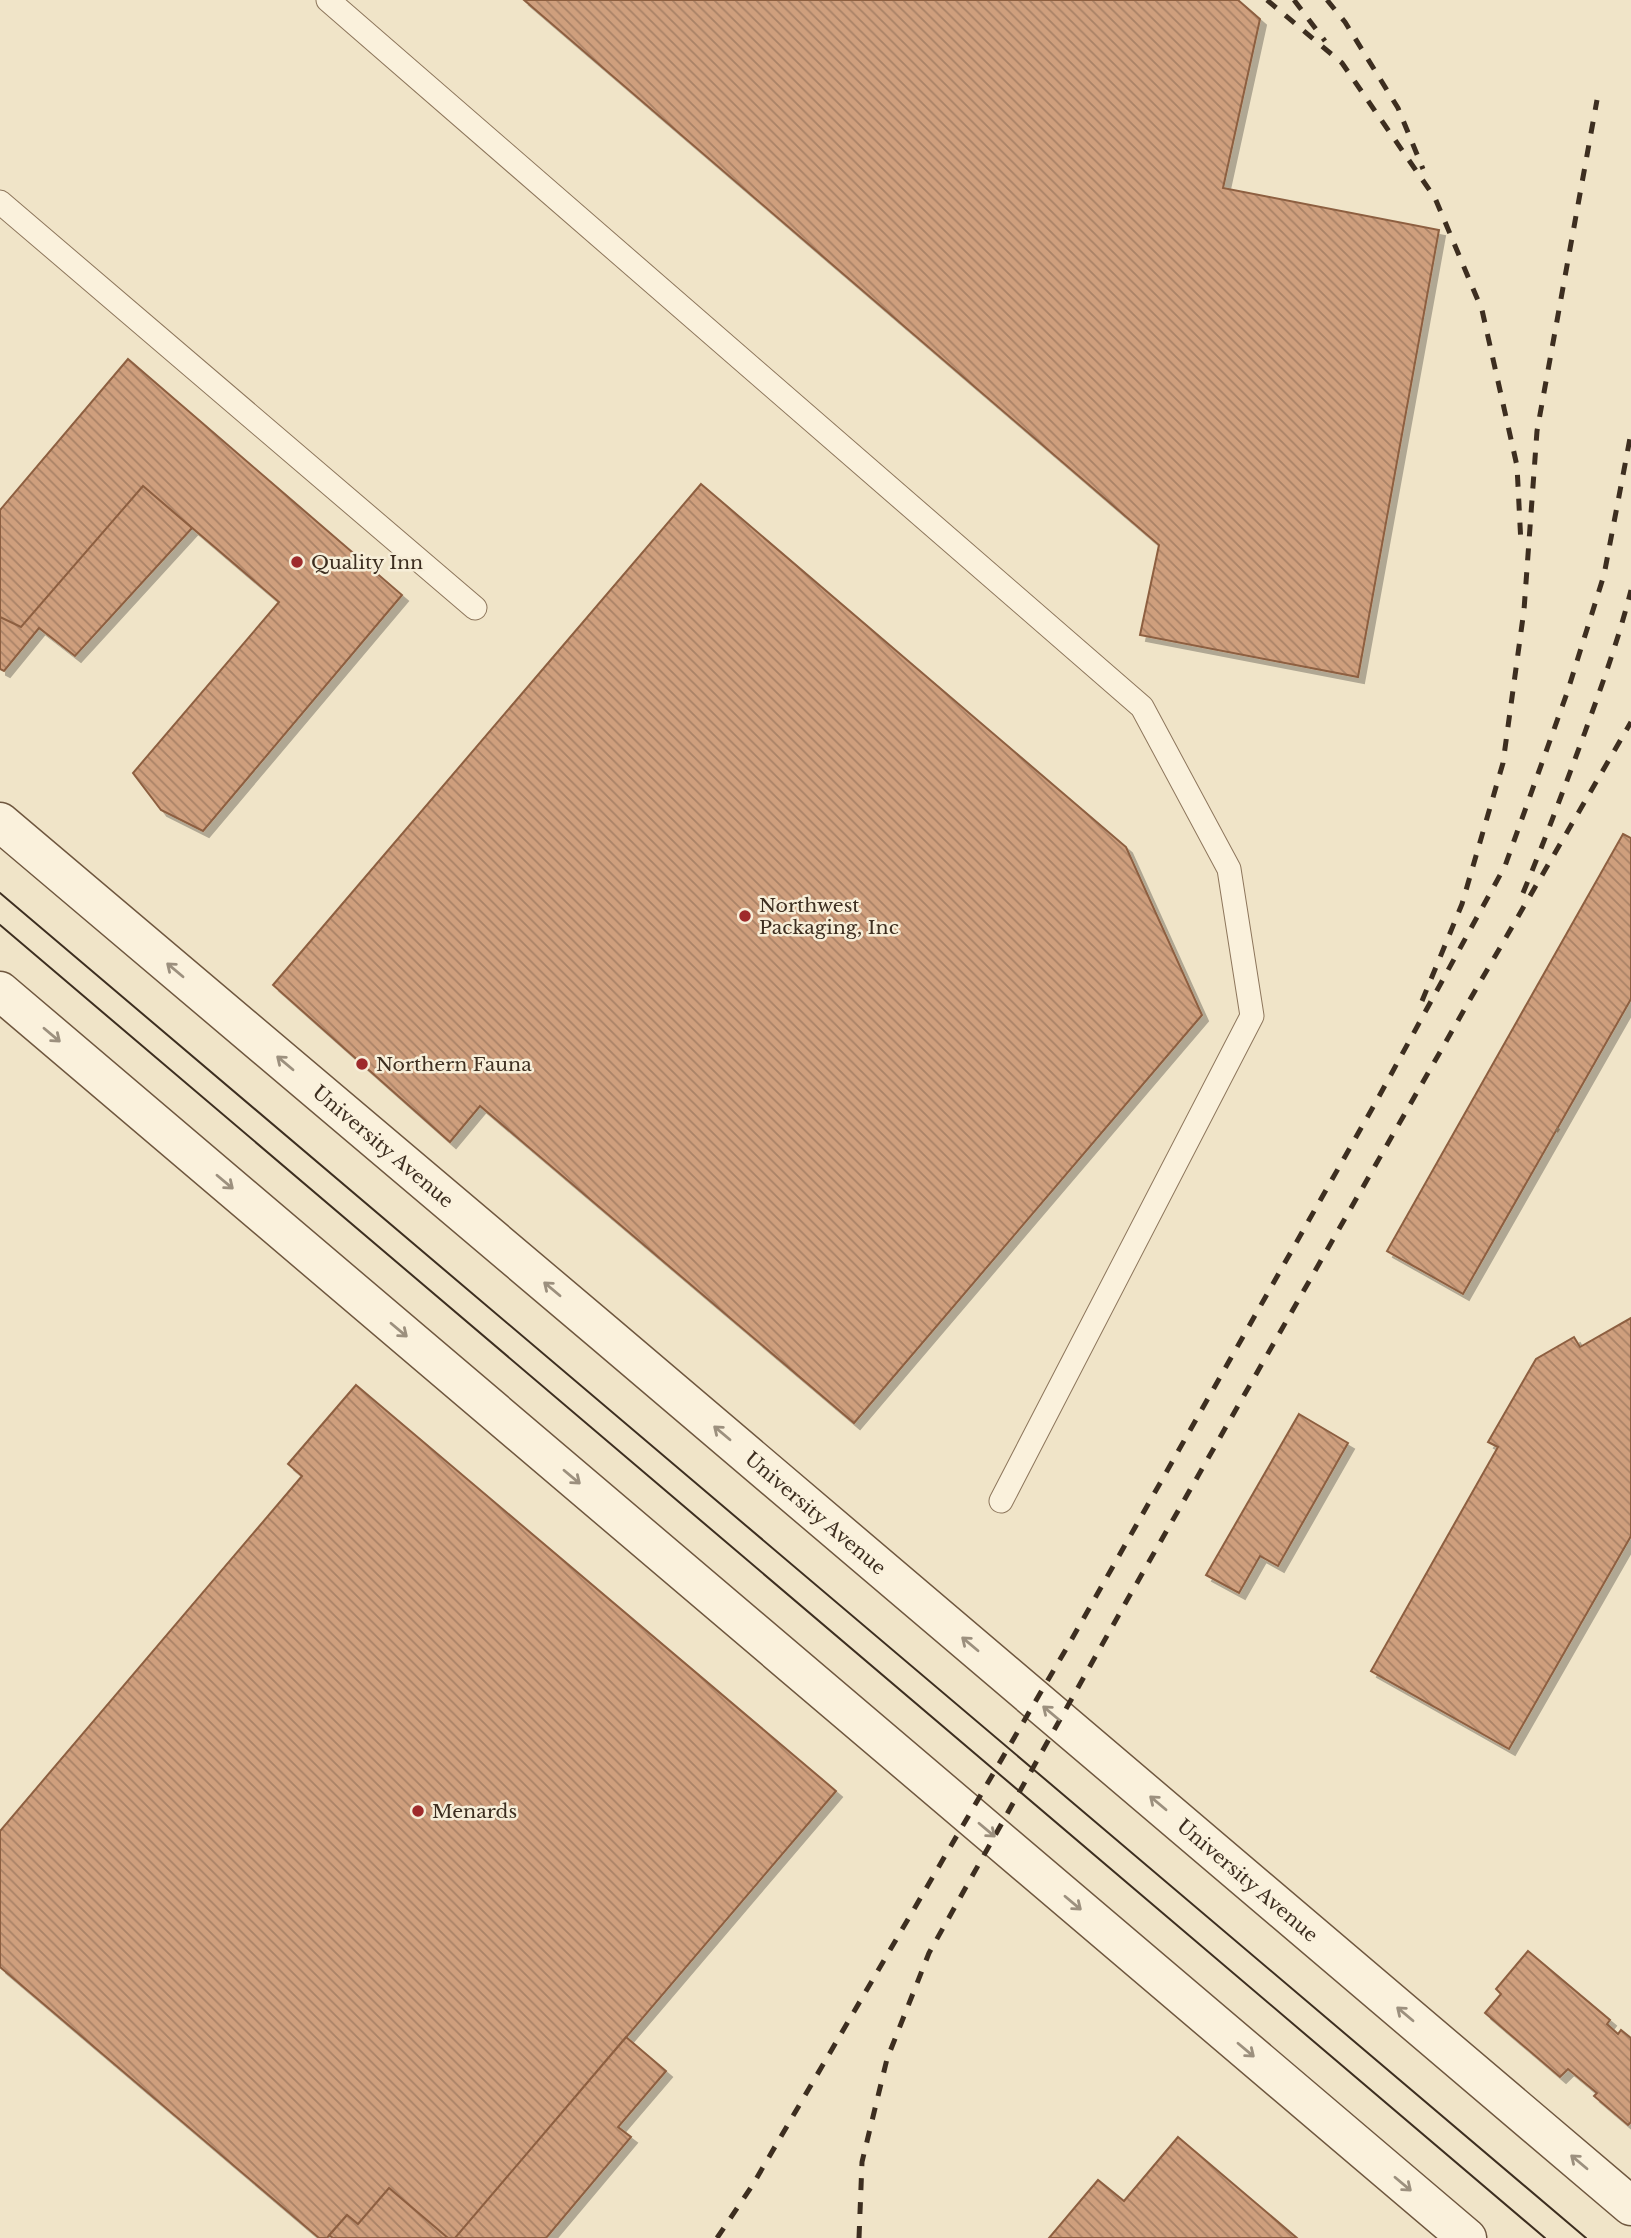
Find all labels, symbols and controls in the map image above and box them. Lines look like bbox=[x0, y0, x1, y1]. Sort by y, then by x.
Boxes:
place label: Quality Inn bbox=[311, 551, 423, 574]
marker: Quality Inn bbox=[289, 554, 305, 570]
place label: Northwest Packaging, Inc bbox=[759, 894, 899, 939]
marker: Northwest Packaging, Inc bbox=[737, 908, 753, 924]
one-way arrow bbox=[167, 963, 185, 978]
one-way arrow bbox=[43, 1027, 61, 1043]
place label: Northern Fauna bbox=[376, 1053, 532, 1076]
one-way arrow bbox=[276, 1055, 294, 1071]
marker: Northern Fauna bbox=[354, 1056, 370, 1072]
street label: University Avenue bbox=[308, 1080, 458, 1212]
one-way arrow bbox=[216, 1174, 234, 1190]
one-way arrow bbox=[543, 1281, 561, 1297]
one-way arrow bbox=[389, 1322, 407, 1338]
one-way arrow bbox=[713, 1425, 731, 1441]
street label: University Avenue bbox=[741, 1447, 891, 1579]
one-way arrow bbox=[563, 1469, 581, 1485]
one-way arrow bbox=[961, 1636, 979, 1652]
one-way arrow bbox=[1042, 1705, 1060, 1721]
one-way arrow bbox=[1149, 1795, 1167, 1811]
place label: Menards bbox=[432, 1800, 517, 1823]
marker: Menards bbox=[410, 1803, 426, 1819]
street label: University Avenue bbox=[1173, 1814, 1323, 1946]
one-way arrow bbox=[977, 1822, 995, 1837]
one-way arrow bbox=[1064, 1895, 1082, 1911]
one-way arrow bbox=[1397, 2007, 1415, 2022]
one-way arrow bbox=[1237, 2042, 1255, 2058]
one-way arrow bbox=[1570, 2154, 1588, 2169]
one-way arrow bbox=[1394, 2176, 1412, 2192]

